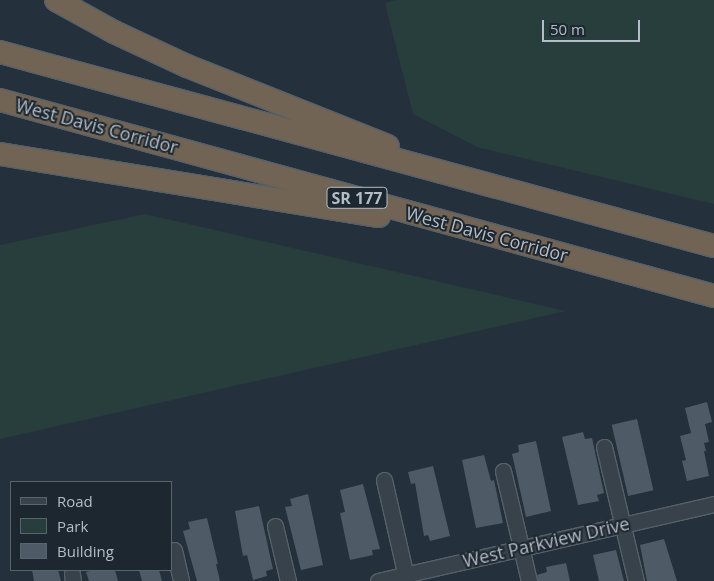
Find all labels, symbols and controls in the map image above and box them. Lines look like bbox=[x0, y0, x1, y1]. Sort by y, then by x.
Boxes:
scale bar bbox=[544, 10, 642, 42]
text: 50 m bbox=[550, 19, 585, 39]
street label: West Davis Corridor bbox=[14, 94, 180, 158]
road number: SR 177 bbox=[326, 184, 388, 212]
street label: West Davis Corridor bbox=[404, 202, 570, 266]
legend bbox=[10, 481, 172, 571]
text: Road bbox=[57, 491, 93, 511]
street label: West Parkview Drive bbox=[461, 512, 631, 572]
text: Park bbox=[57, 516, 88, 536]
text: Building bbox=[57, 541, 114, 561]

